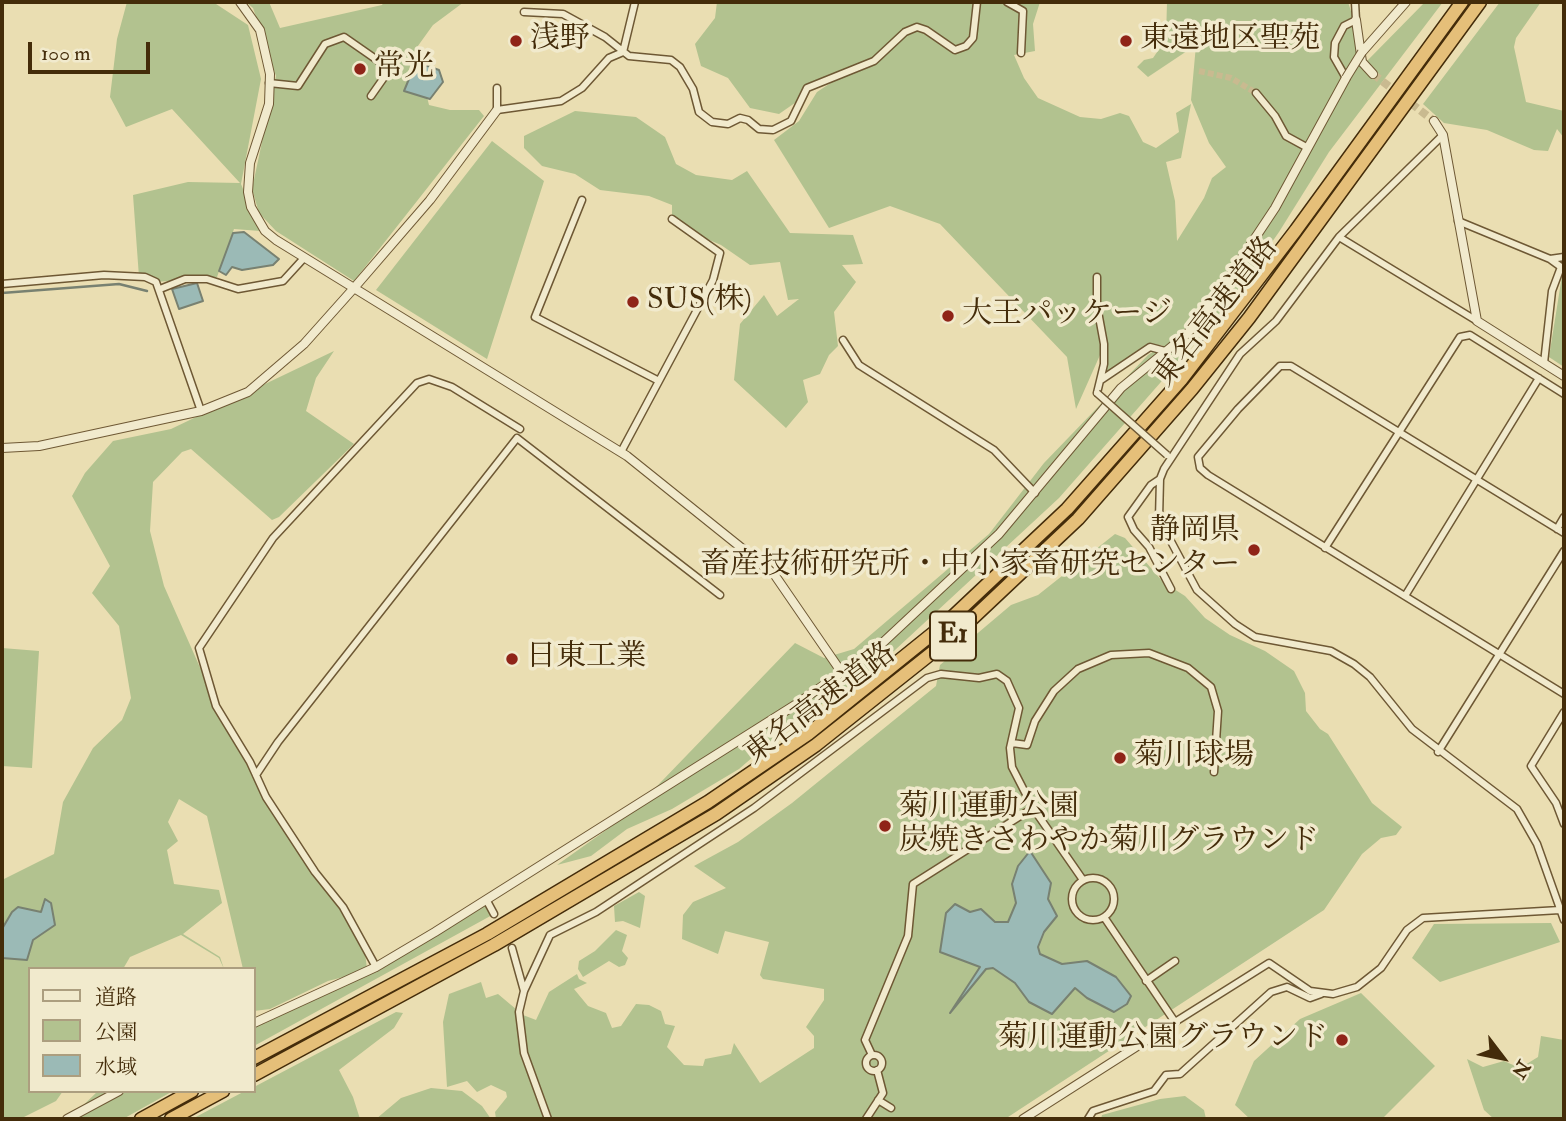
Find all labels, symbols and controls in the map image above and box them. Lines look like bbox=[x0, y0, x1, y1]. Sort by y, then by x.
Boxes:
place label: 浅野 bbox=[530, 23, 590, 59]
place label: 東遠地区聖苑 bbox=[1140, 23, 1320, 59]
scale bar bbox=[32, 28, 154, 72]
marker: 浅野 bbox=[508, 33, 524, 49]
marker: 東遠地区聖苑 bbox=[1118, 33, 1134, 49]
text: 100 m bbox=[41, 40, 91, 67]
place label: 常光 bbox=[374, 51, 434, 87]
marker: 常光 bbox=[352, 61, 368, 77]
street label: 東名高速道路 bbox=[1147, 231, 1287, 395]
place label: SUS(株) bbox=[647, 284, 752, 320]
marker: SUS(株) bbox=[625, 294, 641, 310]
place label: 大王パッケージ bbox=[962, 298, 1172, 334]
marker: 大王パッケージ bbox=[940, 308, 956, 324]
place label: 静岡県 畜産技術研究所・中小家畜研究センター bbox=[700, 515, 1240, 586]
marker: 静岡県 畜産技術研究所・中小家畜研究センター bbox=[1246, 542, 1262, 558]
road number: E1 bbox=[930, 612, 976, 660]
street label: 東名高速道路 bbox=[738, 636, 904, 774]
place label: 日東工業 bbox=[526, 641, 646, 677]
marker: 日東工業 bbox=[504, 651, 520, 667]
place label: 菊川球場 bbox=[1134, 740, 1254, 776]
marker: 菊川球場 bbox=[1112, 750, 1128, 766]
place label: 菊川運動公園 炭焼きさわやか菊川グラウンド bbox=[899, 791, 1319, 862]
marker: 菊川運動公園 炭焼きさわやか菊川グラウンド bbox=[877, 818, 893, 834]
legend bbox=[28, 967, 256, 1093]
text: 道路 bbox=[95, 984, 137, 1011]
text: 公園 bbox=[95, 1019, 137, 1046]
place label: 菊川運動公園グラウンド bbox=[998, 1022, 1328, 1058]
north arrow bbox=[1468, 1023, 1538, 1093]
marker: 菊川運動公園グラウンド bbox=[1334, 1032, 1350, 1048]
text: 水域 bbox=[95, 1054, 137, 1081]
text: N bbox=[1506, 1056, 1535, 1083]

